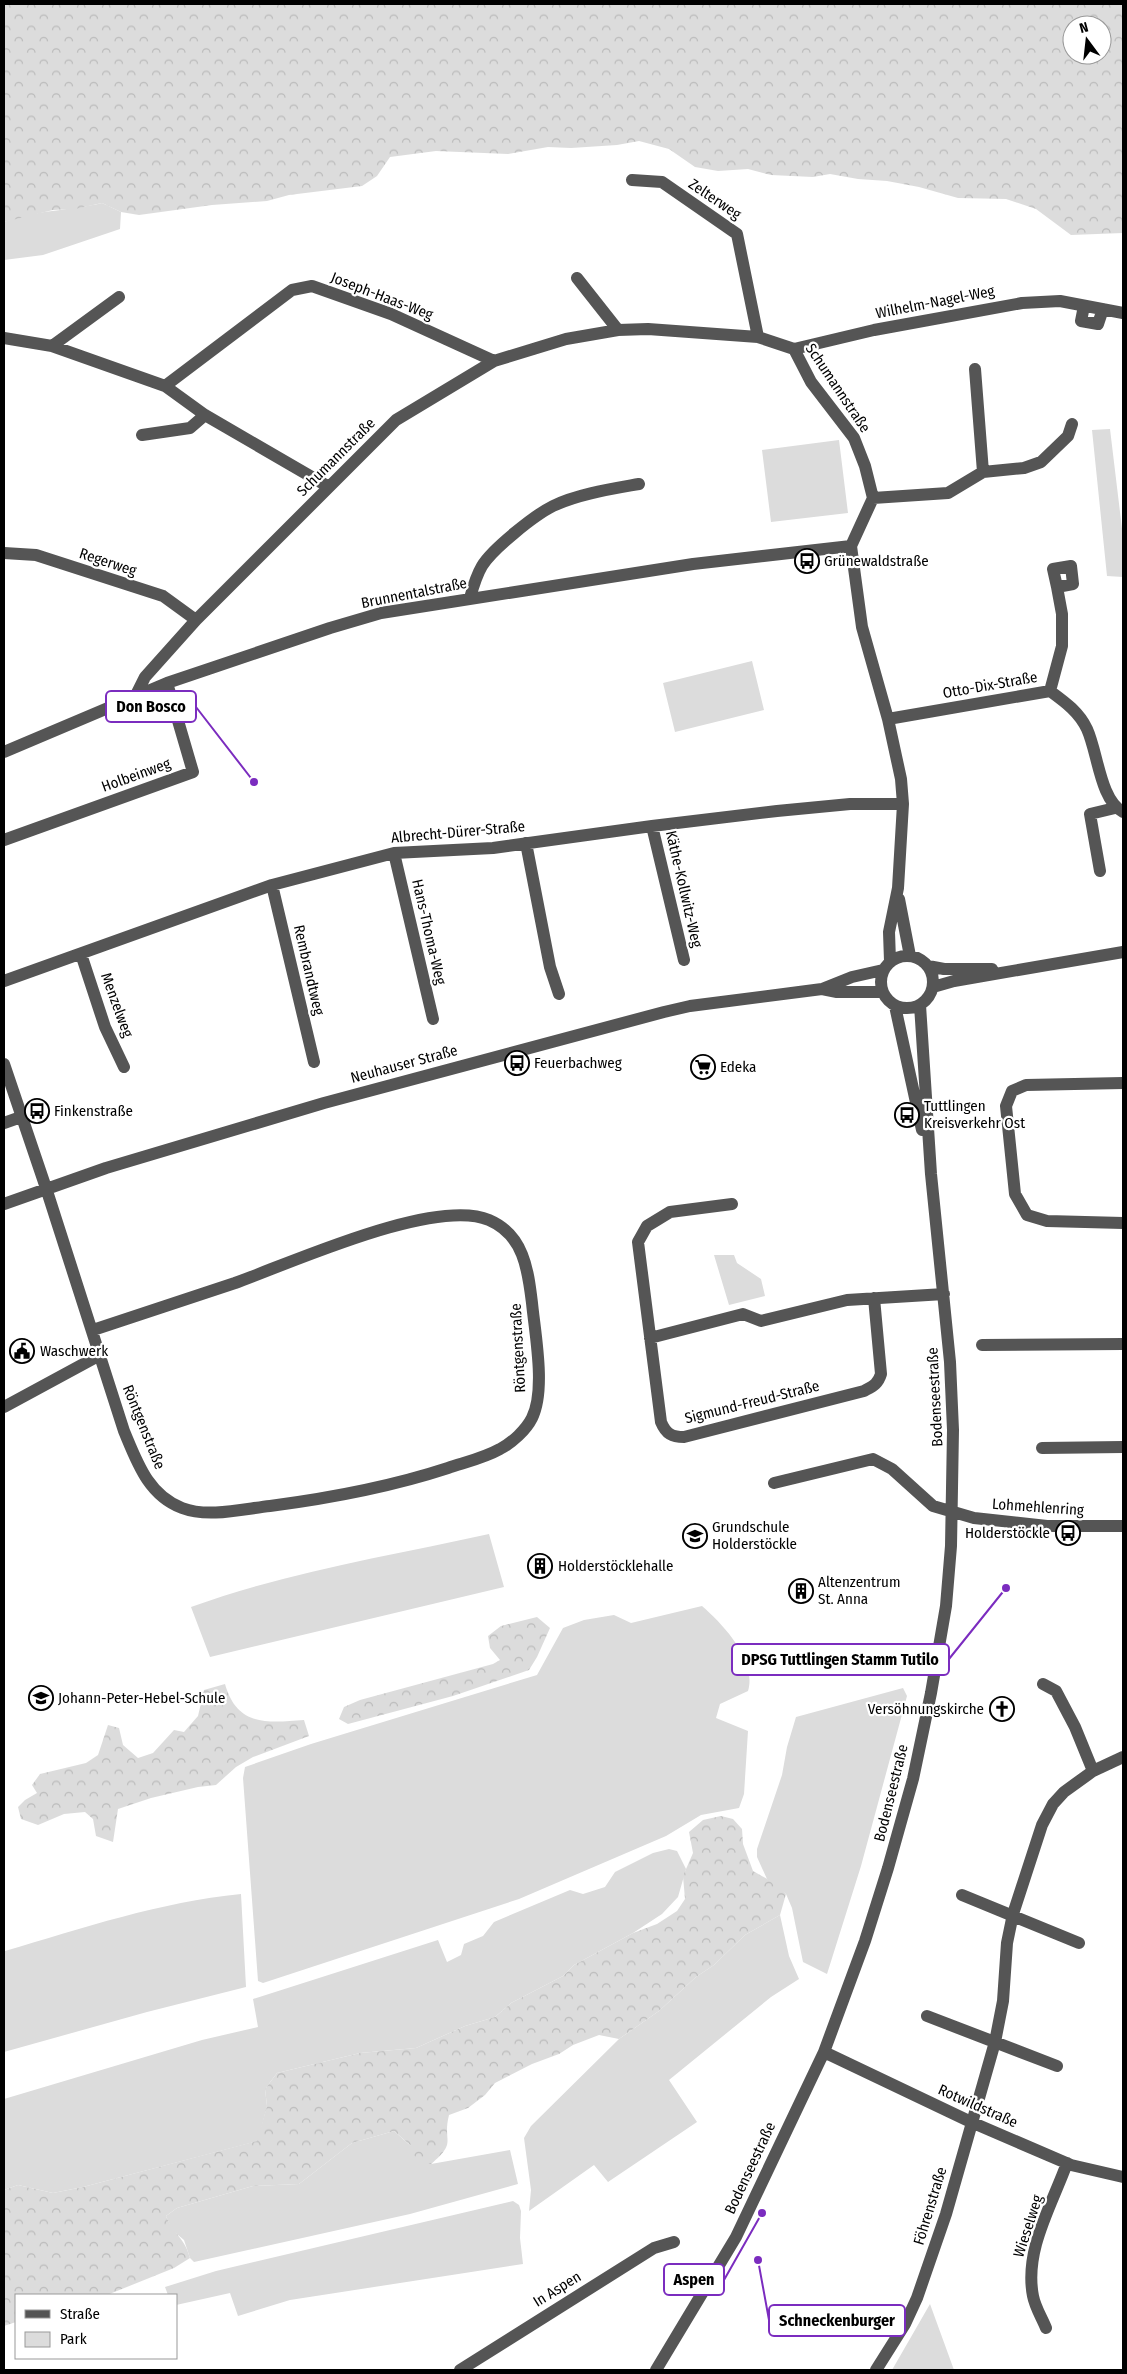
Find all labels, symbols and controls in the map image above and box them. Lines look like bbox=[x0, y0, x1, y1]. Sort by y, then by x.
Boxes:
north arrow bbox=[1062, 15, 1112, 65]
text: N bbox=[1078, 19, 1090, 37]
street label: Zelterweg bbox=[685, 175, 745, 223]
street label: Joseph-Haas-Weg bbox=[328, 268, 436, 324]
street label: Wilhelm-Nagel-Weg bbox=[874, 282, 996, 322]
street label: Schumannstraße bbox=[802, 340, 874, 436]
street label: Schumannstraße bbox=[293, 414, 379, 500]
street label: Regerweg bbox=[77, 544, 139, 580]
bus stop icon: Grünewaldstraße bbox=[794, 548, 820, 574]
place label: Grünewaldstraße bbox=[824, 552, 929, 570]
street label: Brunnentalstraße bbox=[360, 574, 468, 612]
street label: Otto-Dix-Straße bbox=[941, 668, 1039, 702]
callout: Don Bosco bbox=[106, 691, 196, 722]
text: Don Bosco bbox=[116, 697, 186, 716]
street label: Holbeinweg bbox=[99, 754, 173, 796]
street label: Albrecht-Dürer-Straße bbox=[390, 817, 526, 847]
street label: Käthe-Kollwitz-Weg bbox=[662, 829, 706, 949]
street label: Hans-Thoma-Weg bbox=[408, 877, 450, 987]
street label: Rembrandtweg bbox=[290, 923, 328, 1017]
street label: Menzelweg bbox=[97, 970, 137, 1040]
street label: Neuhauser Straße bbox=[349, 1041, 459, 1087]
bus stop icon: Feuerbachweg bbox=[504, 1050, 530, 1076]
place label: Feuerbachweg bbox=[534, 1054, 622, 1072]
supermarket icon: Edeka bbox=[690, 1054, 716, 1080]
place label: Edeka bbox=[720, 1058, 756, 1076]
place label: Tuttlingen Kreisverkehr Ost bbox=[924, 1097, 1025, 1132]
bus stop icon: Finkenstraße bbox=[24, 1098, 50, 1124]
place label: Finkenstraße bbox=[54, 1102, 133, 1120]
bus stop icon: Tuttlingen Kreisverkehr Ost bbox=[894, 1102, 920, 1128]
street label: Röntgenstraße bbox=[507, 1303, 529, 1393]
public building icon: Waschwerk bbox=[9, 1338, 35, 1364]
place label: Waschwerk bbox=[40, 1342, 108, 1360]
street label: Bodenseestraße bbox=[923, 1347, 947, 1447]
street label: Sigmund-Freud-Straße bbox=[683, 1377, 821, 1427]
street label: Röntgenstraße bbox=[119, 1382, 169, 1472]
street label: Lohmehlenring bbox=[991, 1495, 1085, 1519]
place label: Grundschule Holderstöckle bbox=[712, 1518, 797, 1553]
bus stop icon: Holderstöckle bbox=[1055, 1520, 1081, 1546]
school or university icon: Grundschule Holderstöckle bbox=[682, 1523, 708, 1549]
place label: Holderstöckle bbox=[965, 1524, 1050, 1542]
building icon: Holderstöcklehalle bbox=[527, 1553, 553, 1579]
place label: Holderstöcklehalle bbox=[558, 1557, 673, 1575]
place label: Altenzentrum St. Anna bbox=[818, 1573, 901, 1608]
building icon: Altenzentrum St. Anna bbox=[788, 1578, 814, 1604]
callout: DPSG Tuttlingen Stamm Tutilo bbox=[732, 1644, 949, 1675]
text: DPSG Tuttlingen Stamm Tutilo bbox=[741, 1650, 939, 1669]
school or university icon: Johann-Peter-Hebel-Schule bbox=[28, 1685, 54, 1711]
place label: Johann-Peter-Hebel-Schule bbox=[58, 1689, 225, 1707]
church icon: Versöhnungskirche bbox=[989, 1696, 1015, 1722]
place label: Versöhnungskirche bbox=[868, 1700, 984, 1718]
street label: Bodenseestraße bbox=[870, 1743, 912, 1843]
street label: Rotwildstraße bbox=[935, 2080, 1021, 2132]
street label: Bodenseestraße bbox=[721, 2119, 779, 2217]
street label: Föhrenstraße bbox=[910, 2165, 950, 2247]
street label: Wieselweg bbox=[1009, 2193, 1047, 2259]
callout: Aspen bbox=[664, 2264, 724, 2295]
street label: In Aspen bbox=[530, 2267, 584, 2311]
text: Aspen bbox=[673, 2270, 714, 2289]
legend bbox=[15, 2294, 178, 2359]
text: Straße bbox=[60, 2305, 100, 2323]
callout: Schneckenburger bbox=[769, 2305, 905, 2336]
text: Schneckenburger bbox=[779, 2311, 895, 2330]
text: Park bbox=[60, 2330, 87, 2348]

